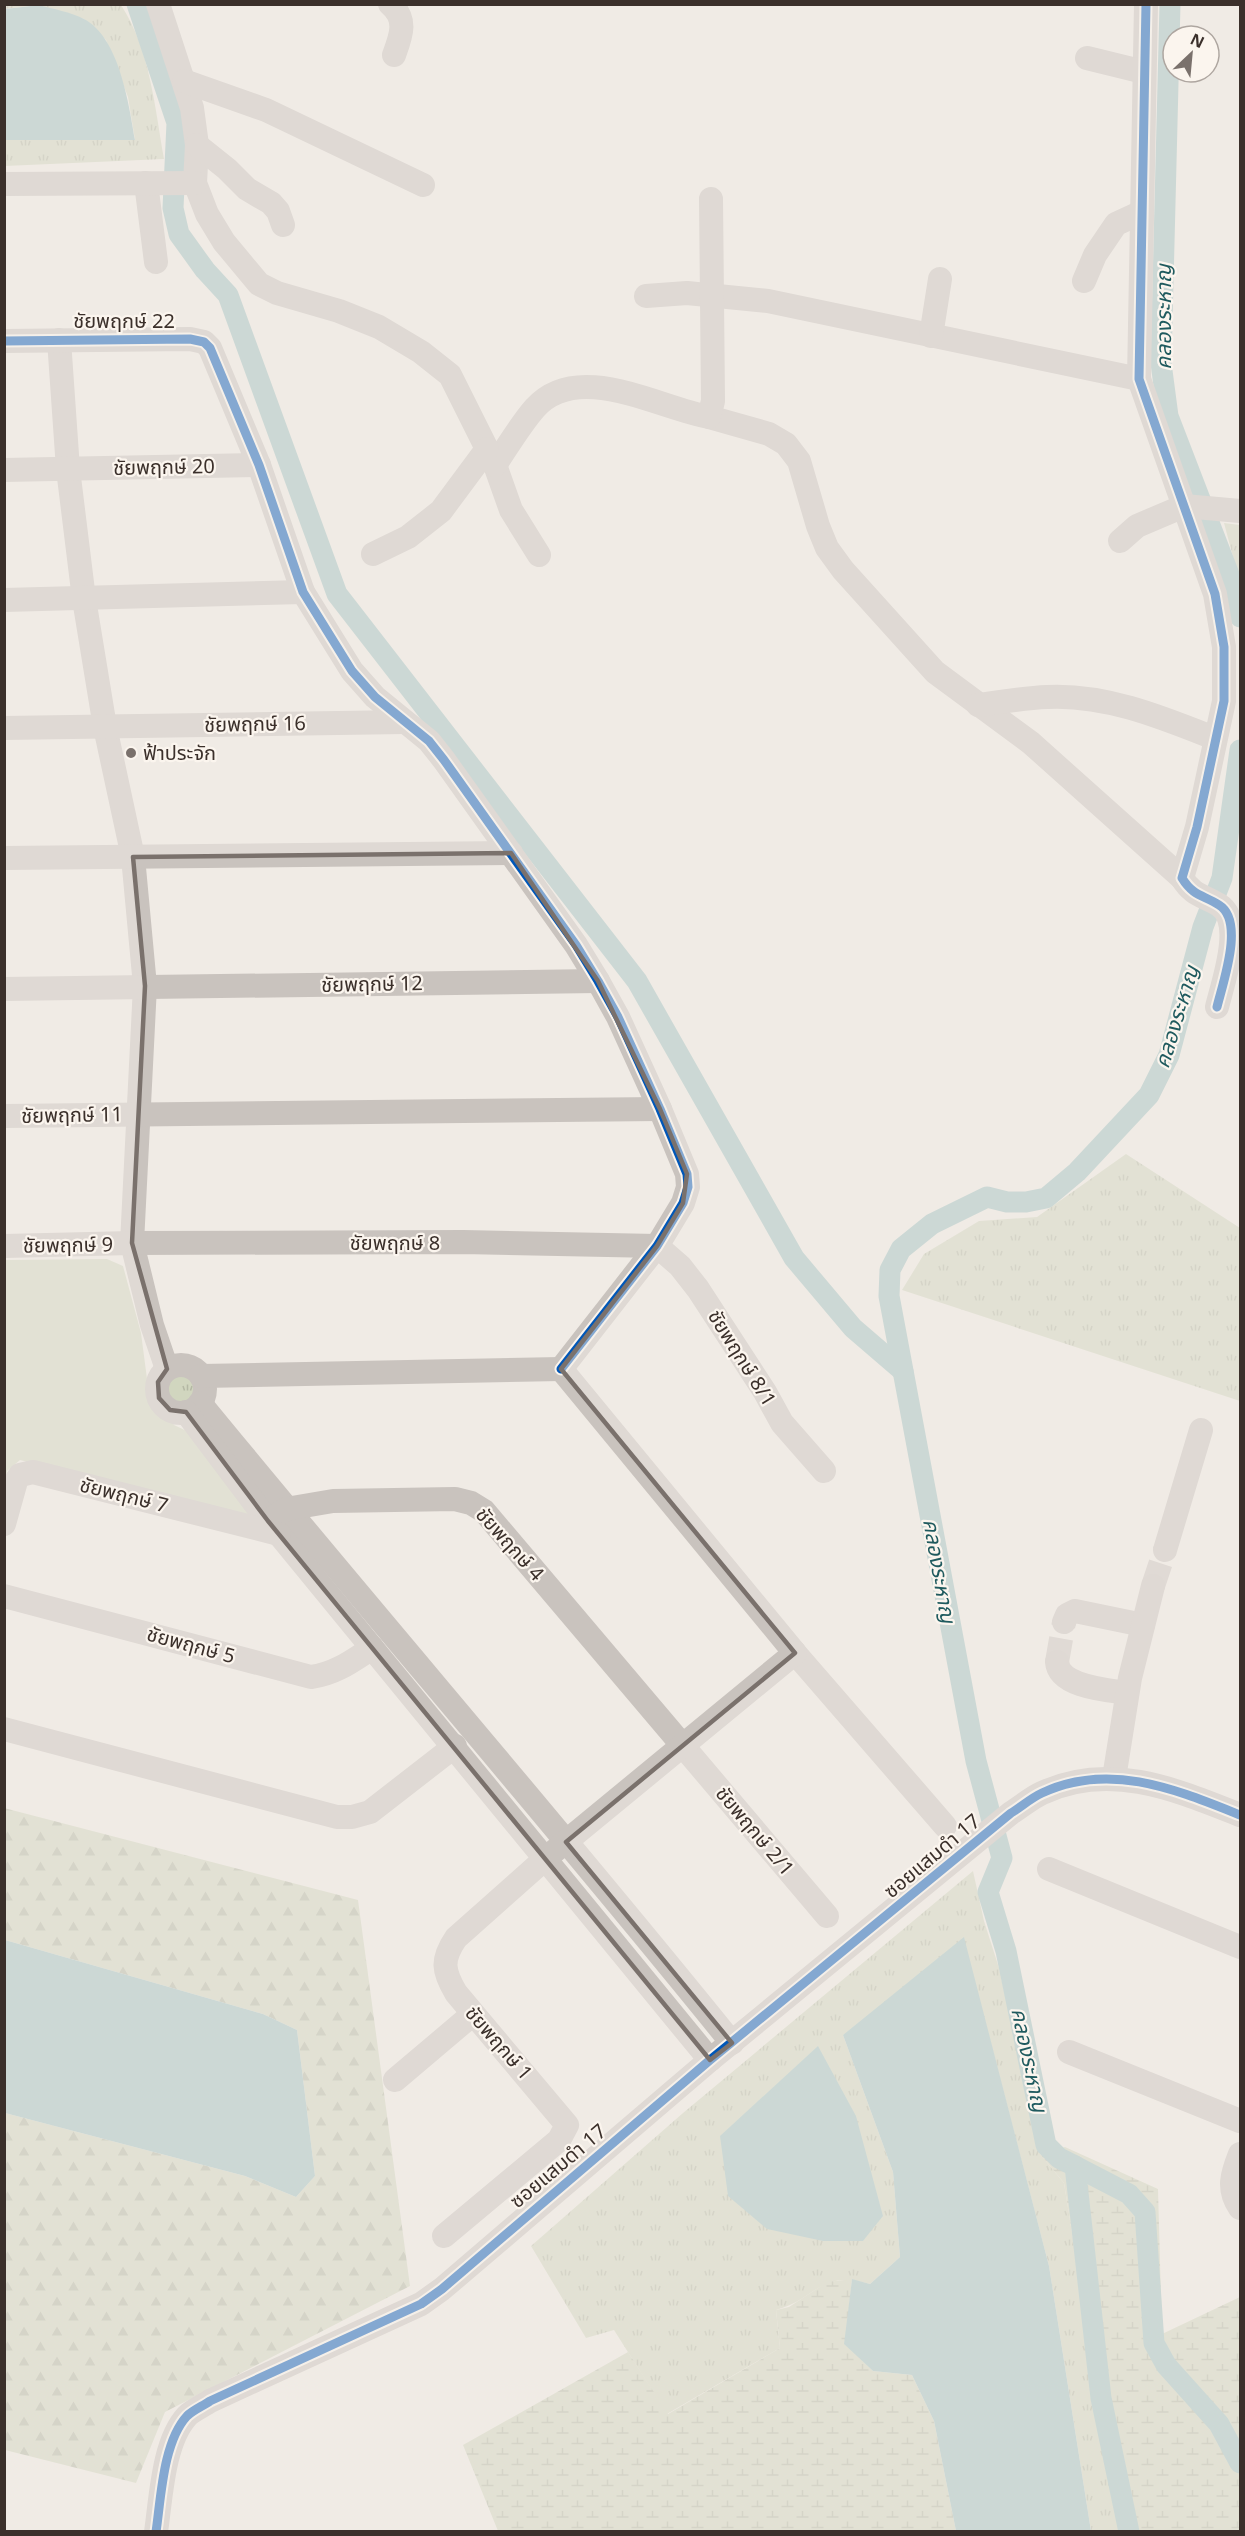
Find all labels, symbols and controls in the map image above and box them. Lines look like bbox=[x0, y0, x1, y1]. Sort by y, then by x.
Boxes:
north arrow bbox=[1161, 24, 1221, 84]
text: N bbox=[1187, 28, 1208, 53]
water label: คลองระหาญ bbox=[1149, 262, 1177, 370]
street label: ชัยพฤกษ์ 22 bbox=[73, 307, 175, 334]
street label: ชัยพฤกษ์ 20 bbox=[113, 452, 215, 481]
street label: ชัยพฤกษ์ 16 bbox=[204, 709, 306, 738]
place label: ฟ้าประจัก bbox=[143, 739, 216, 766]
marker: ฟ้าประจัก bbox=[124, 746, 138, 760]
water label: คลองระหาญ bbox=[1147, 960, 1205, 1071]
street label: ชัยพฤกษ์ 12 bbox=[321, 969, 423, 998]
street label: ชัยพฤกษ์ 11 bbox=[21, 1100, 123, 1129]
street label: ชัยพฤกษ์ 8 bbox=[350, 1229, 440, 1256]
street label: ชัยพฤกษ์ 9 bbox=[23, 1230, 113, 1259]
street label: ชัยพฤกษ์ 8/1 bbox=[702, 1304, 783, 1411]
street label: ชัยพฤกษ์ 7 bbox=[77, 1470, 171, 1519]
street label: ชัยพฤกษ์ 4 bbox=[470, 1501, 551, 1587]
water label: คลองระหาญ bbox=[917, 1516, 963, 1627]
street label: ชัยพฤกษ์ 5 bbox=[144, 1620, 238, 1669]
street label: ชัยพฤกษ์ 2/1 bbox=[710, 1780, 801, 1881]
street label: ซอยแสมดำ 17 bbox=[878, 1807, 986, 1904]
street label: ชัยพฤกษ์ 1 bbox=[460, 2000, 539, 2086]
water label: คลองระหาญ bbox=[1005, 2005, 1055, 2116]
street label: ซอยแสมดำ 17 bbox=[504, 2117, 612, 2214]

